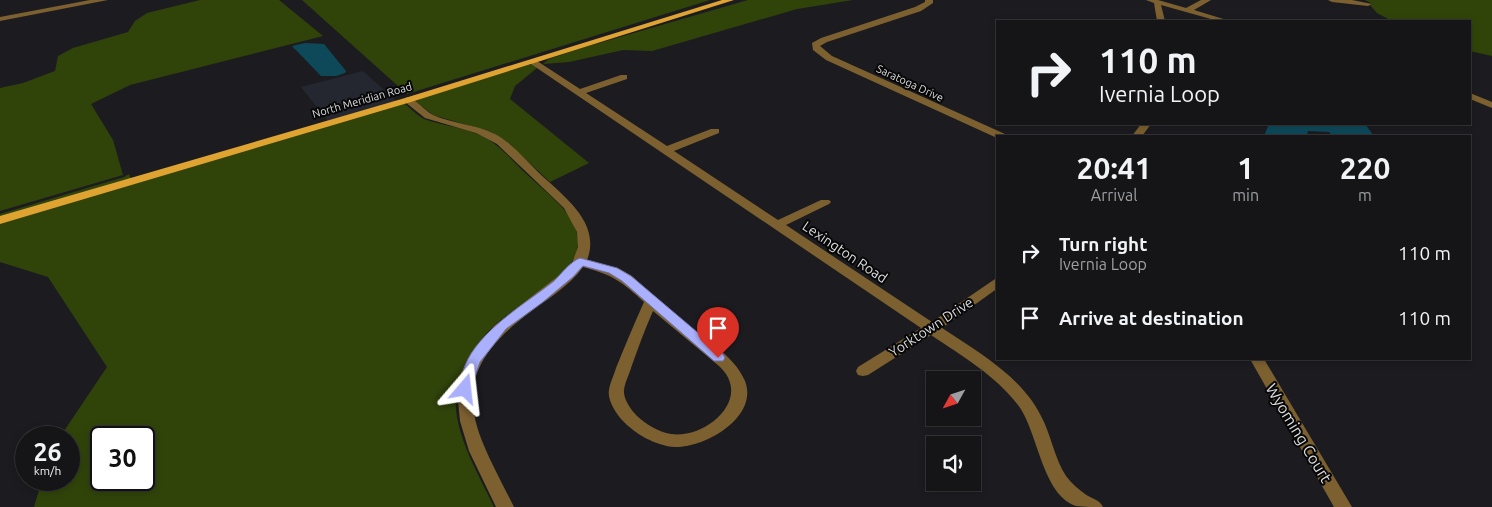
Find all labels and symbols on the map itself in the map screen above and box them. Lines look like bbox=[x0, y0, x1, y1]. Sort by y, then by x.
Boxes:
street label: Saratoga Drive bbox=[875, 62, 945, 104]
street label: North Meridian Road bbox=[311, 80, 413, 120]
street label: Lexington Road bbox=[800, 218, 890, 286]
street label: Yorktown Drive bbox=[886, 294, 976, 360]
pin bbox=[697, 307, 739, 358]
position arrow bbox=[438, 362, 490, 414]
north arrow bbox=[926, 371, 981, 426]
street label: Wyoming Court bbox=[1262, 380, 1336, 486]
speed limit sign: 30 bbox=[90, 426, 155, 491]

